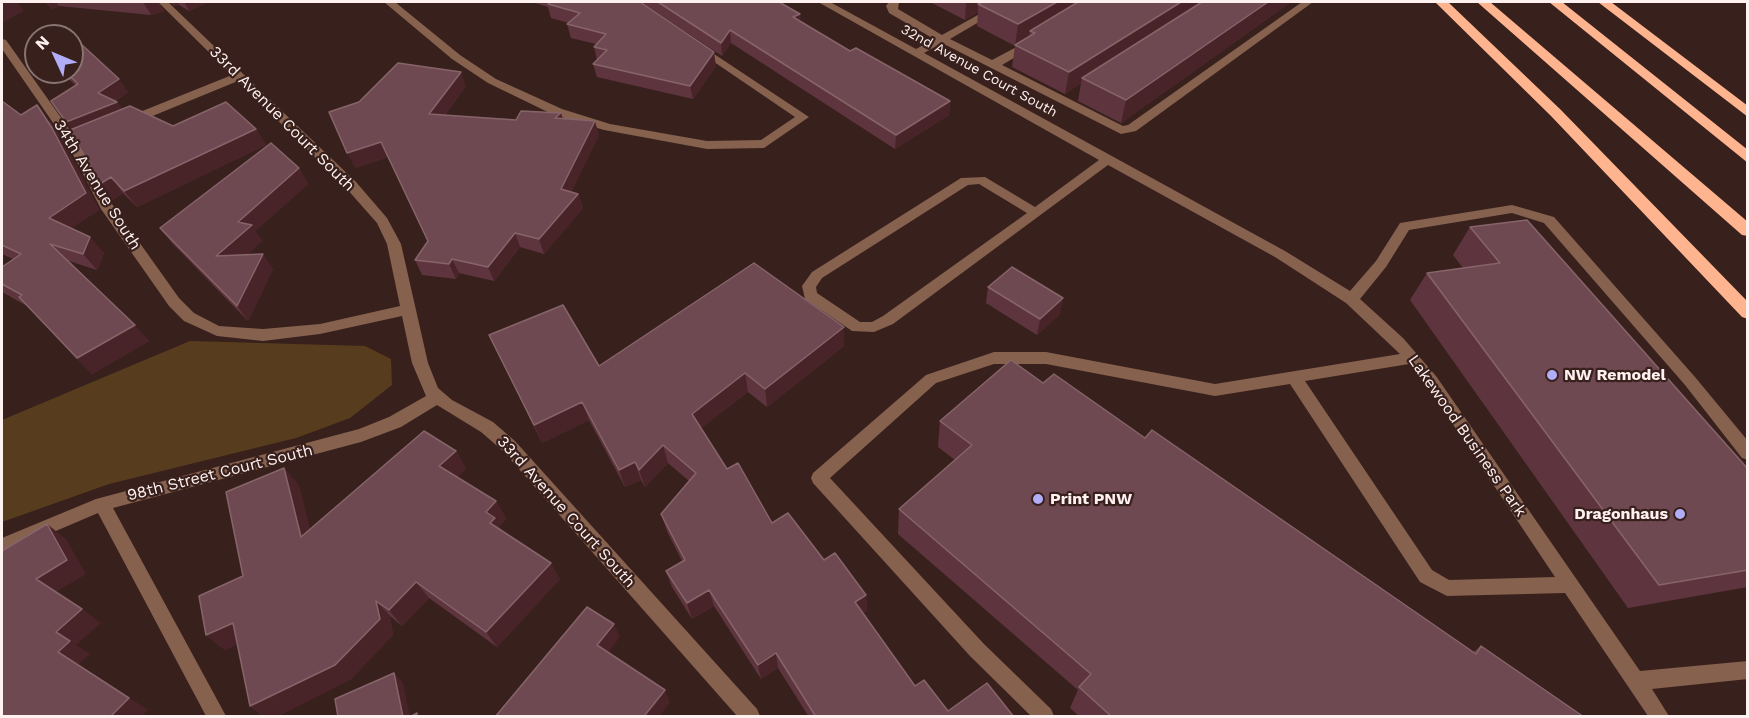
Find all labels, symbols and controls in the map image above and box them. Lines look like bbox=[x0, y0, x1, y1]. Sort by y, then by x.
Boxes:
street label: 32nd Avenue Court South bbox=[898, 21, 1060, 121]
north arrow bbox=[24, 24, 84, 84]
text: N bbox=[31, 32, 53, 53]
street label: 33rd Avenue Court South bbox=[205, 42, 359, 196]
street label: 34th Avenue South bbox=[49, 116, 145, 254]
street label: Lakewood Business Park bbox=[1404, 351, 1530, 521]
place label: NW Remodel bbox=[1564, 365, 1666, 385]
marker: NW Remodel bbox=[1545, 368, 1559, 382]
street label: 33rd Avenue Court South bbox=[493, 432, 639, 592]
street label: 98th Street Court South bbox=[125, 441, 315, 505]
place label: Print PNW bbox=[1050, 489, 1132, 509]
marker: Print PNW bbox=[1031, 492, 1045, 506]
place label: Dragonhaus bbox=[1574, 504, 1668, 524]
marker: Dragonhaus bbox=[1673, 507, 1687, 521]

